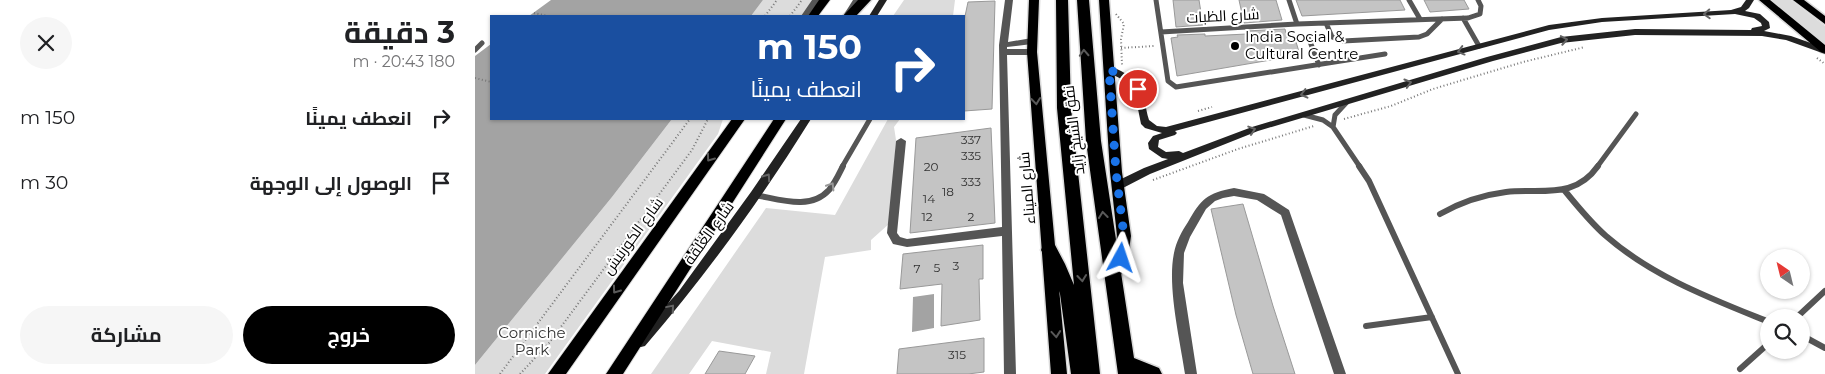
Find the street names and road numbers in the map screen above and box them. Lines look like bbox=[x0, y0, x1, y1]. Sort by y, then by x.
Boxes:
street label: شارع الظبات bbox=[1186, 4, 1260, 29]
street label: نفق الشيخ زايد bbox=[1059, 84, 1090, 176]
street label: شارع الميناء bbox=[1014, 151, 1041, 225]
street label: شارع الكورنيش bbox=[598, 193, 669, 279]
street label: شارع الغَلقة bbox=[679, 197, 740, 269]

